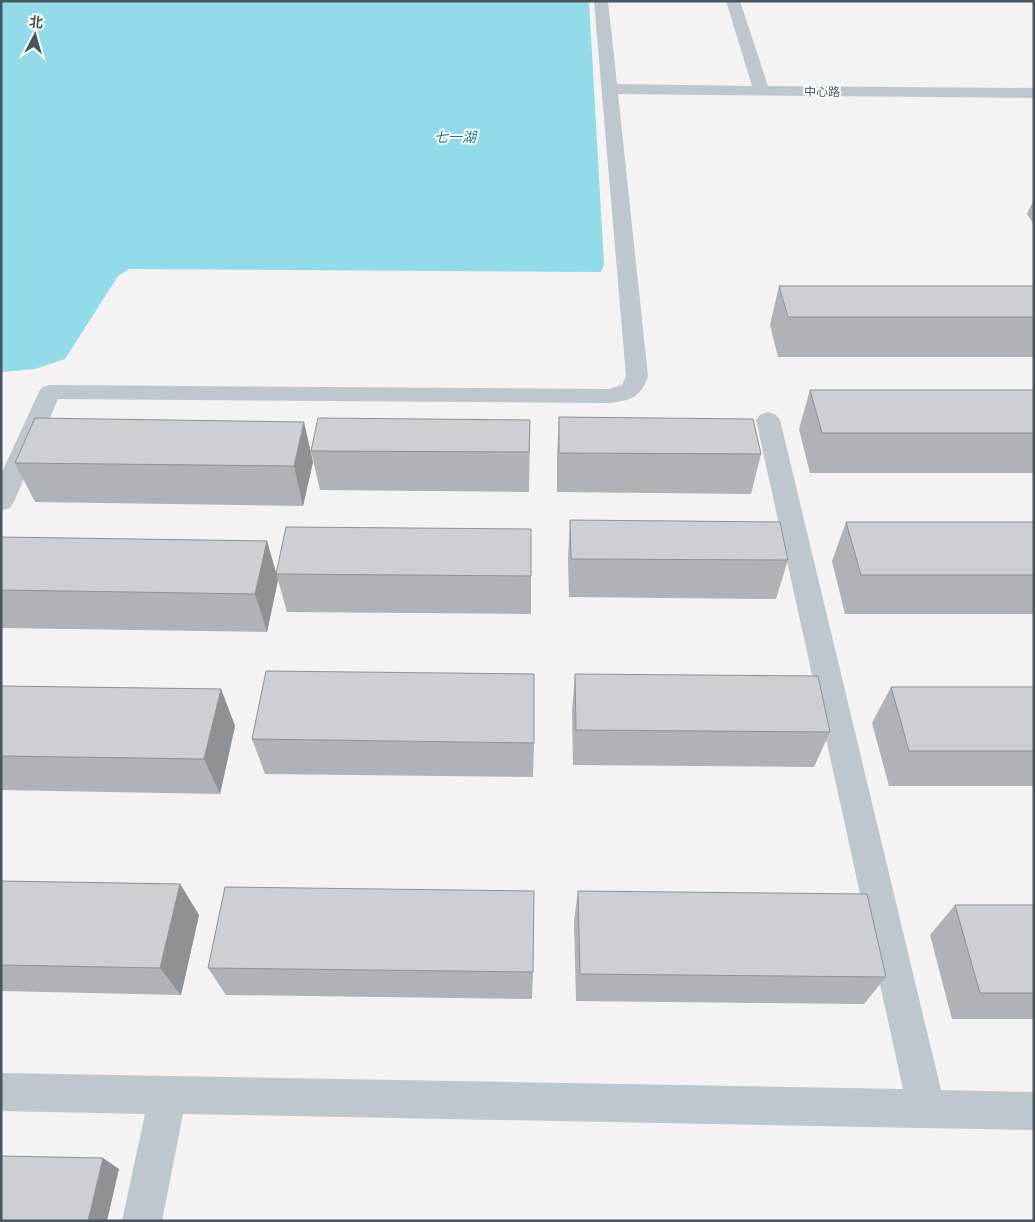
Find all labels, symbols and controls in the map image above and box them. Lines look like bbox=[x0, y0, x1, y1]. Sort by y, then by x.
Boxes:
north arrow bbox=[10, 10, 60, 60]
text: 北 bbox=[29, 12, 44, 31]
street label: 中心路 bbox=[804, 84, 840, 98]
water label: 七一湖 bbox=[434, 128, 478, 145]

